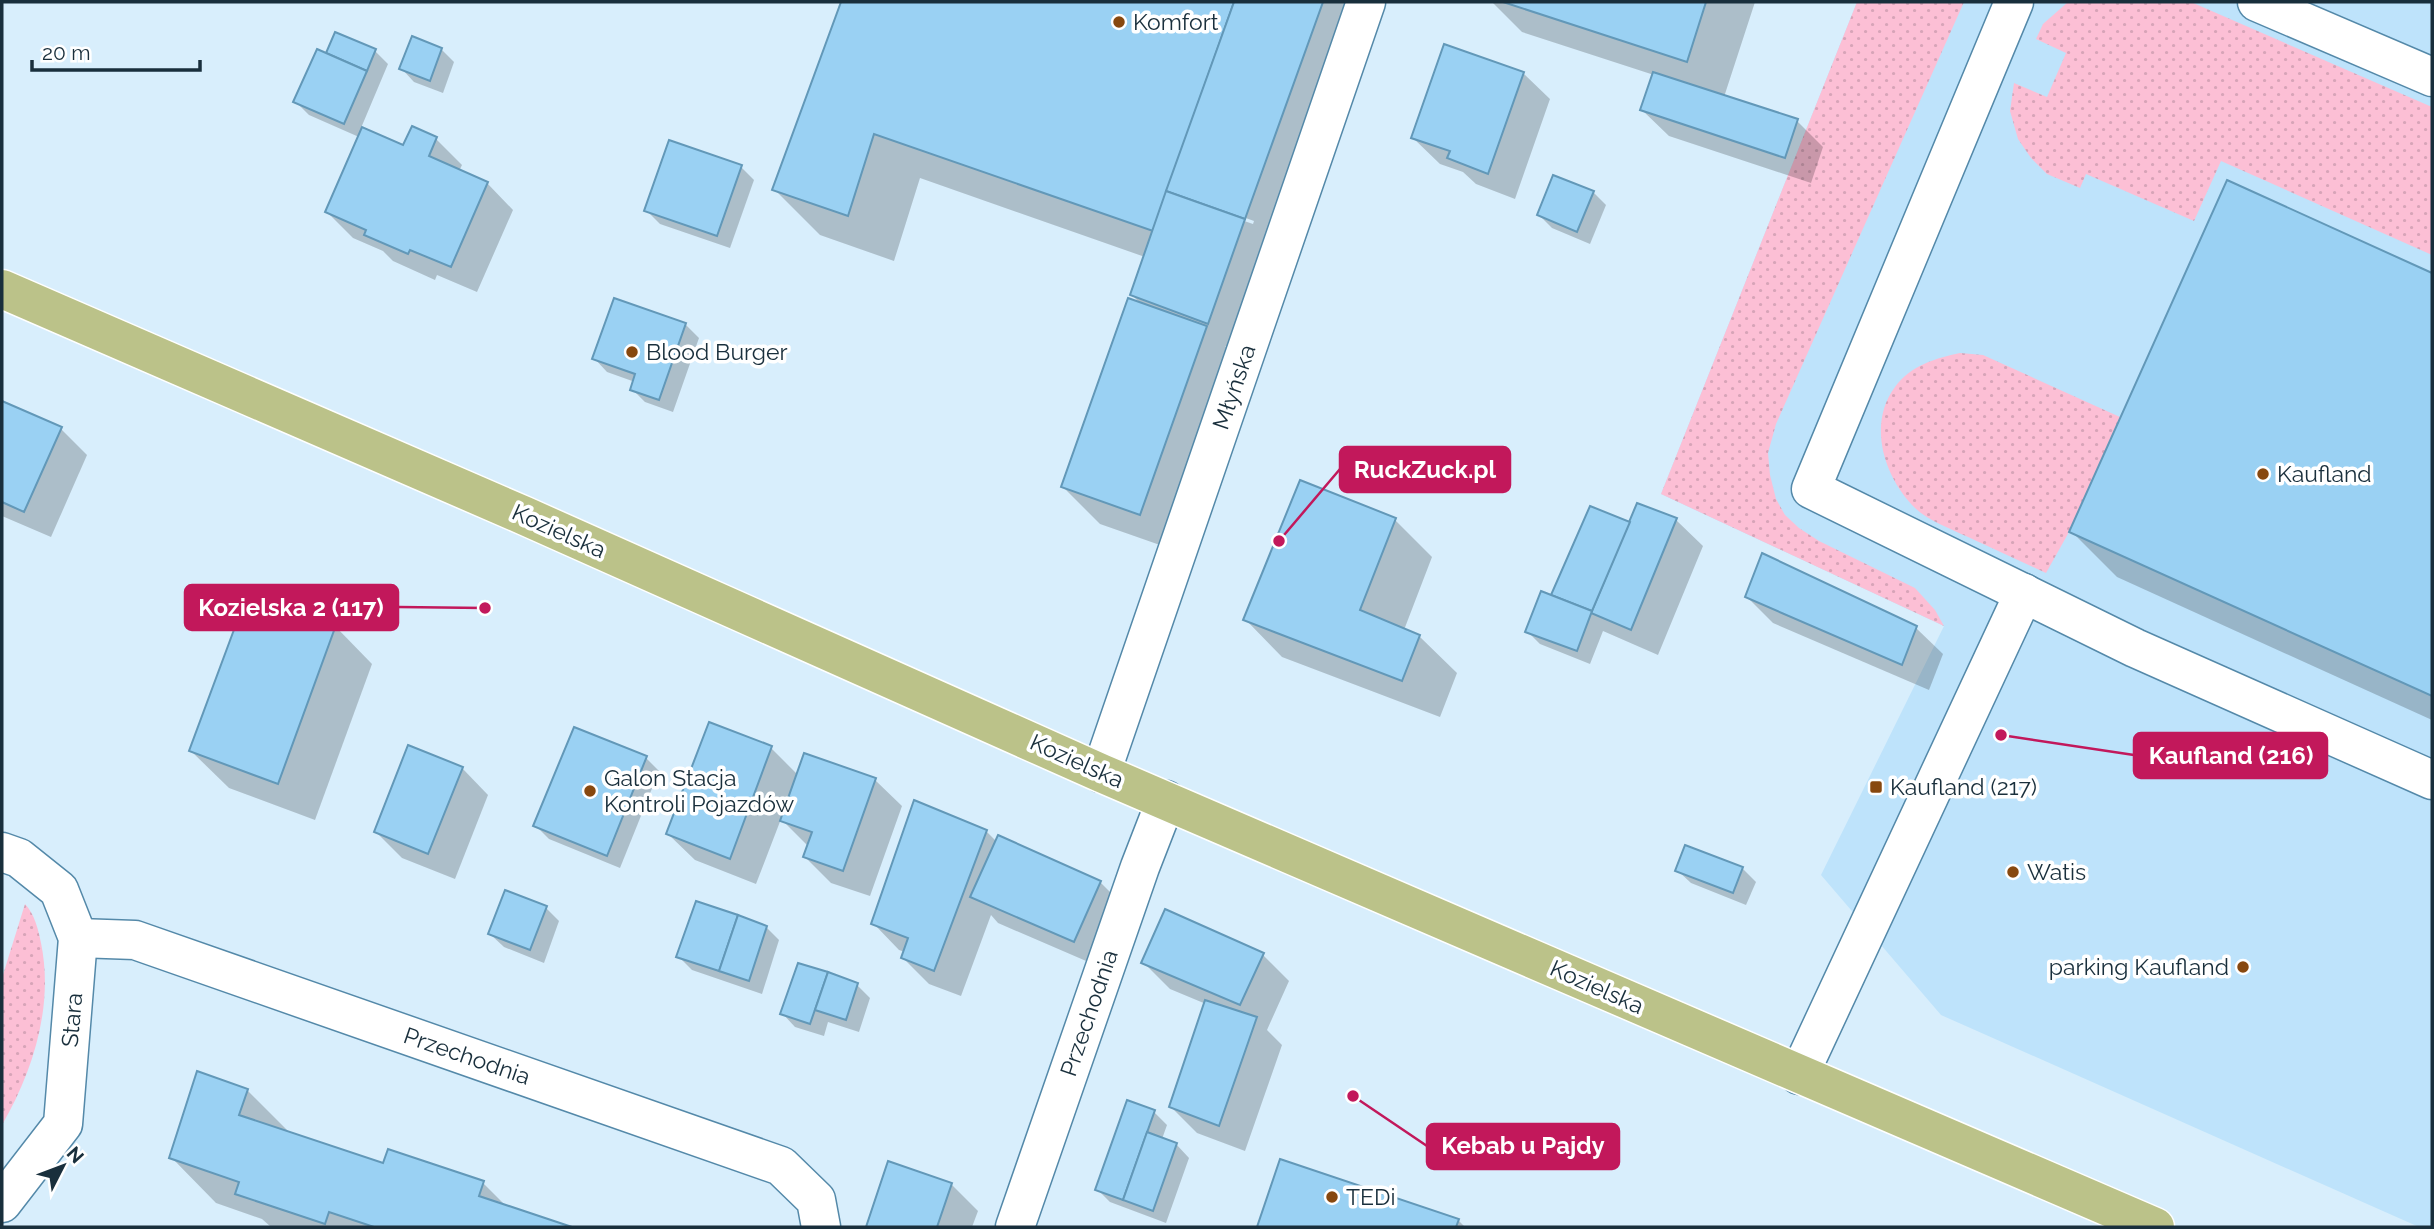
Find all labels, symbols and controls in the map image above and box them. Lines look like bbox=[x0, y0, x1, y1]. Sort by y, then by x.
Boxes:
place label: Komfort bbox=[1133, 8, 1219, 35]
marker: Komfort bbox=[1111, 14, 1127, 30]
scale bar bbox=[32, 28, 200, 72]
text: 20 m bbox=[42, 40, 90, 65]
place label: Blood Burger bbox=[646, 338, 788, 365]
street label: Młyńska bbox=[1206, 341, 1261, 433]
marker: Blood Burger bbox=[624, 344, 640, 360]
callout: RuckZuck.pl bbox=[1340, 447, 1510, 492]
text: RuckZuck.pl bbox=[1354, 455, 1497, 484]
place label: Kaufland bbox=[2277, 460, 2372, 487]
marker: Kaufland bbox=[2255, 466, 2271, 482]
street label: Kozielska bbox=[508, 498, 610, 563]
callout: Kozielska 2 (117) bbox=[185, 585, 398, 630]
text: Kozielska 2 (117) bbox=[198, 593, 384, 622]
street label: Kozielska bbox=[1026, 728, 1128, 793]
callout: Kaufland (216) bbox=[2134, 733, 2327, 778]
text: Kaufland (216) bbox=[2149, 741, 2313, 770]
place label: Galon Stacja Kontroli Pojazdów bbox=[604, 764, 794, 817]
place label: Kaufland (217) bbox=[1890, 773, 2037, 800]
marker: Kaufland (217) bbox=[1868, 779, 1884, 795]
marker: Galon Stacja Kontroli Pojazdów bbox=[582, 783, 598, 799]
place label: Watis bbox=[2027, 858, 2086, 885]
marker: Watis bbox=[2005, 864, 2021, 880]
street label: Przechodnia bbox=[1054, 946, 1123, 1080]
place label: parking Kaufland bbox=[2049, 953, 2229, 980]
street label: Kozielska bbox=[1546, 954, 1648, 1019]
marker: parking Kaufland bbox=[2235, 959, 2251, 975]
street label: Stara bbox=[56, 992, 87, 1048]
street label: Przechodnia bbox=[400, 1021, 534, 1090]
callout: Kebab u Pajdy bbox=[1427, 1124, 1619, 1169]
north arrow bbox=[28, 1131, 98, 1201]
text: Kebab u Pajdy bbox=[1441, 1131, 1605, 1160]
text: N bbox=[63, 1142, 89, 1167]
place label: TEDi bbox=[1346, 1183, 1396, 1210]
marker: TEDi bbox=[1324, 1189, 1340, 1205]

